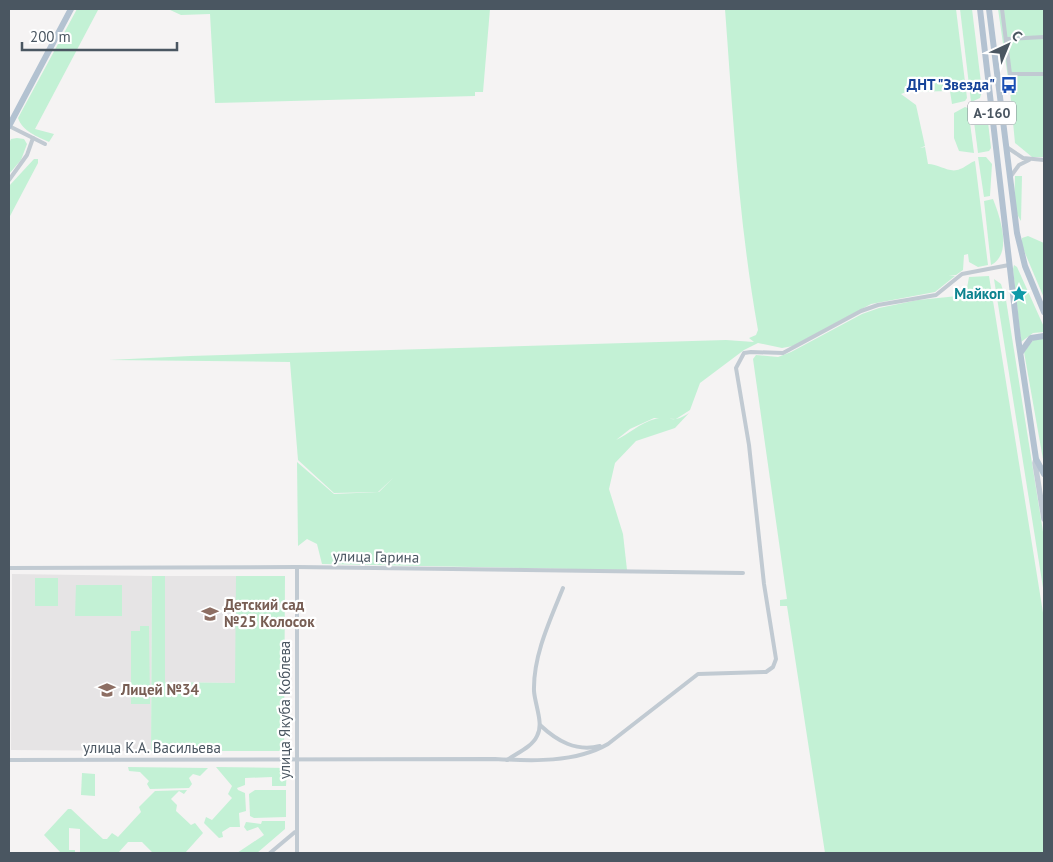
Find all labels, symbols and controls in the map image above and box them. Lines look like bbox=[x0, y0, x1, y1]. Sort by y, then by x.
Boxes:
scale bar bbox=[22, 20, 178, 52]
north arrow bbox=[983, 20, 1033, 70]
text: С bbox=[1008, 26, 1026, 45]
text: 200 m bbox=[30, 27, 71, 46]
place label: ДНТ "Звезда" bbox=[907, 75, 995, 94]
bus stop icon: ДНТ "Звезда" bbox=[999, 75, 1019, 95]
road number: А-160 bbox=[968, 102, 1016, 125]
place label: Майкоп bbox=[954, 284, 1005, 303]
place icon: Майкоп bbox=[1009, 284, 1029, 304]
street label: улица Гарина bbox=[333, 546, 419, 567]
place label: Детский сад №25 Колосок bbox=[224, 595, 315, 631]
school or university icon: Детский сад №25 Колосок bbox=[200, 604, 220, 624]
street label: улица Якуба Коблева bbox=[275, 641, 294, 779]
school or university icon: Лицей №34 bbox=[97, 680, 117, 700]
place label: Лицей №34 bbox=[120, 680, 199, 699]
street label: улица К.А. Васильева bbox=[83, 738, 221, 757]

